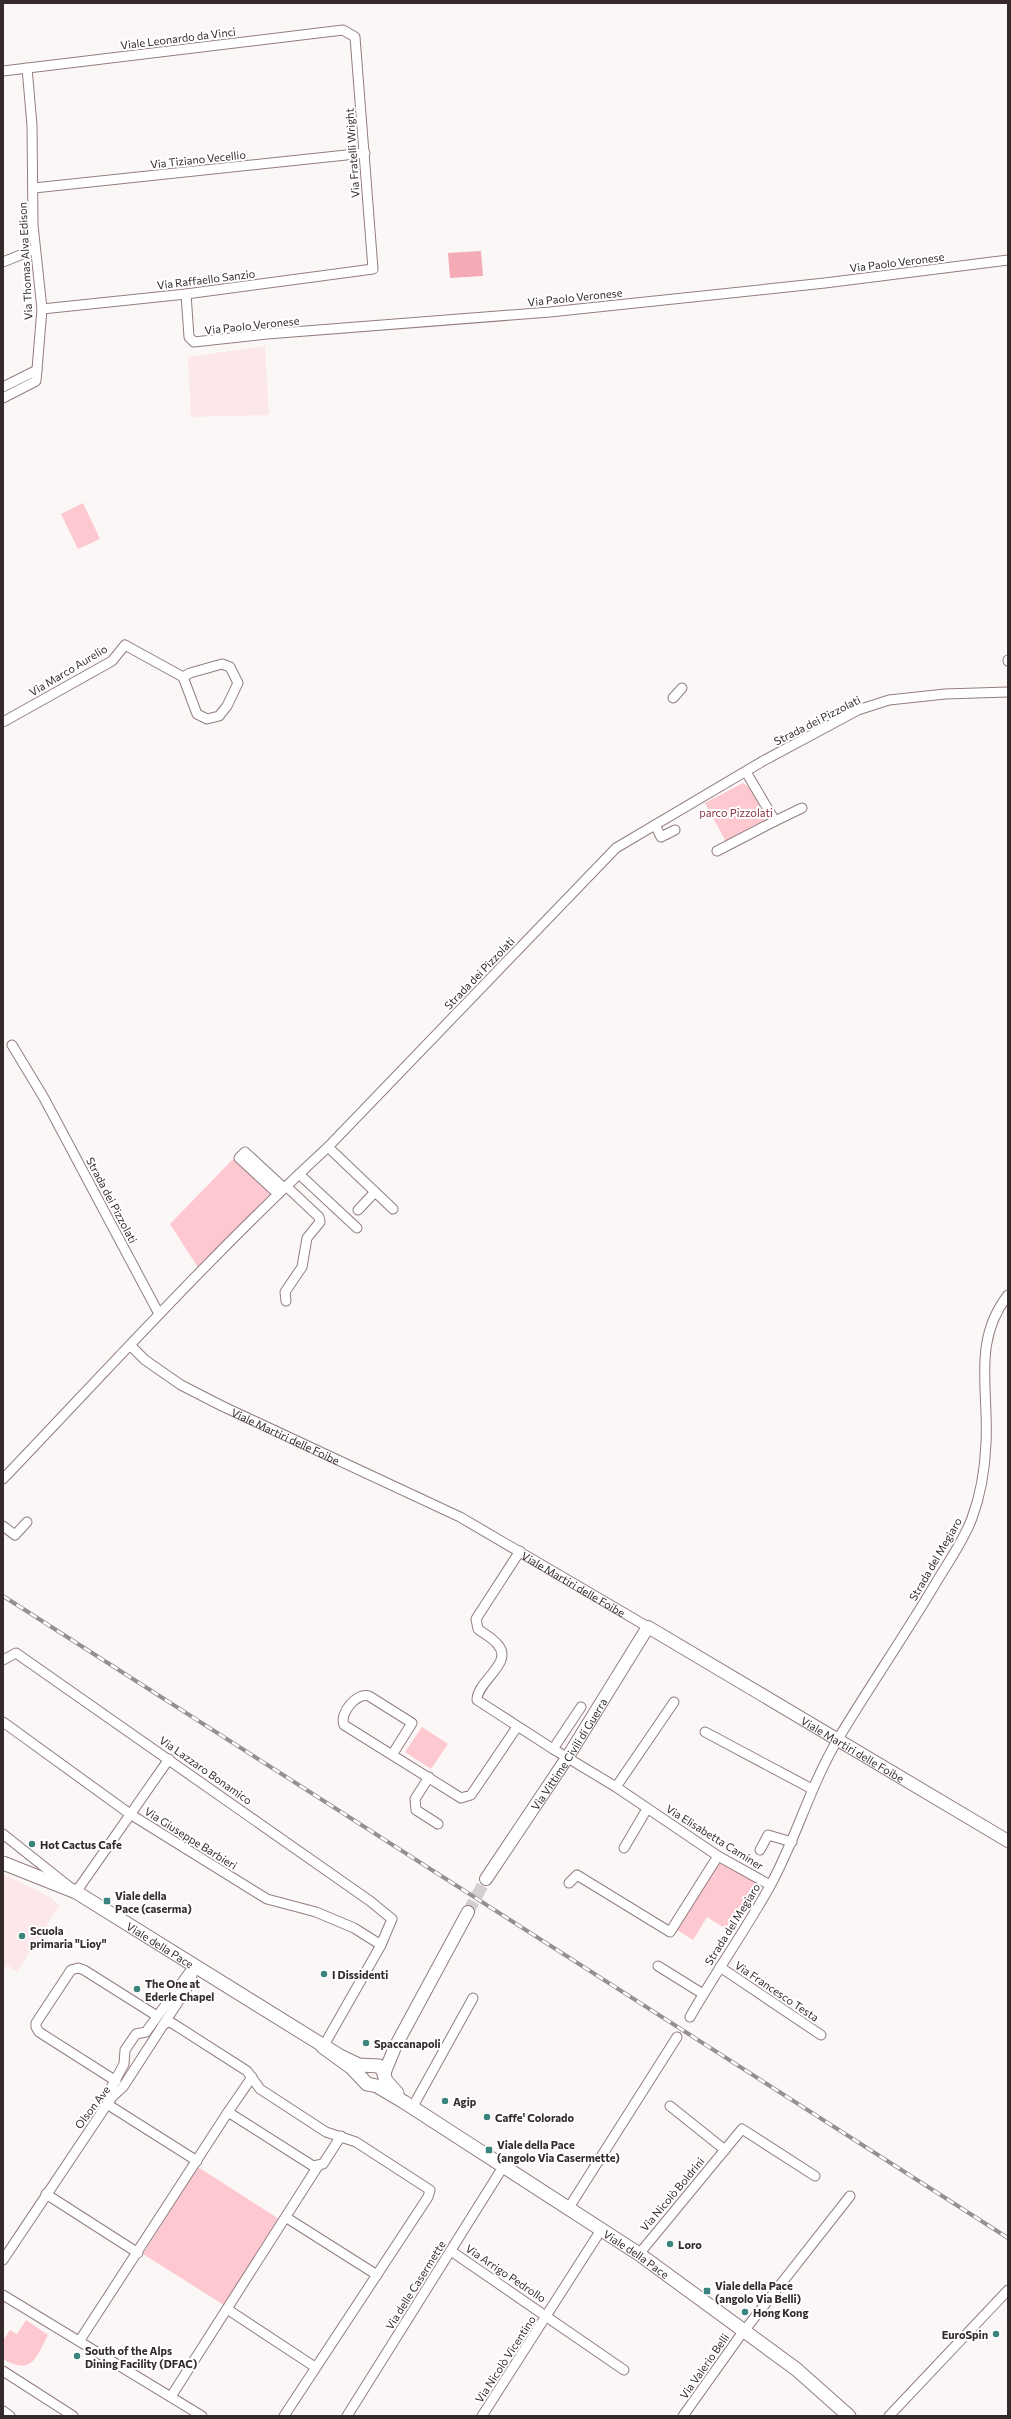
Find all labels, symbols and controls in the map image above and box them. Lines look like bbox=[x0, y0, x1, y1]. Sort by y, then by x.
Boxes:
street label: Viale Leonardo da Vinci bbox=[120, 24, 237, 52]
street label: Via Fratelli Wright bbox=[342, 107, 362, 198]
street label: Via Tiziano Vecellio bbox=[150, 147, 247, 170]
street label: Via Thomas Alva Edison bbox=[15, 202, 35, 320]
street label: Via Paolo Veronese bbox=[849, 250, 945, 274]
street label: Via Raffaello Sanzio bbox=[156, 266, 256, 291]
street label: Via Paolo Veronese bbox=[527, 286, 623, 308]
street label: Via Paolo Veronese bbox=[204, 314, 300, 336]
street label: Via Marco Aurelio bbox=[27, 641, 110, 698]
street label: Strada dei Pizzolati bbox=[772, 692, 863, 747]
park label: parco Pizzolati bbox=[699, 806, 773, 819]
street label: Strada dei Pizzolati bbox=[441, 934, 517, 1012]
street label: Strada dei Pizzolati bbox=[84, 1155, 140, 1245]
street label: Viale Martiri delle Foibe bbox=[230, 1405, 342, 1467]
street label: Strada del Megiaro bbox=[906, 1515, 964, 1603]
street label: Viale Martiri delle Foibe bbox=[520, 1548, 628, 1619]
street label: Via Vittime Civili di Guerra bbox=[528, 1695, 609, 1812]
street label: Viale Martiri delle Foibe bbox=[799, 1713, 907, 1785]
street label: Via Lazzaro Bonamico bbox=[157, 1733, 255, 1807]
street label: Via Elisabetta Caminer bbox=[664, 1802, 767, 1873]
street label: Via Giuseppe Barbieri bbox=[142, 1804, 240, 1872]
place label: Hot Cactus Cafe bbox=[40, 1838, 122, 1851]
marker: Hot Cactus Cafe bbox=[27, 1839, 37, 1849]
street label: Strada del Megiaro bbox=[702, 1880, 763, 1967]
place label: Viale della Pace (caserma) bbox=[115, 1889, 192, 1915]
marker: Viale della Pace (caserma) bbox=[102, 1896, 112, 1906]
street label: Viale della Pace bbox=[125, 1919, 197, 1970]
place label: Scuola primaria "Lioy" bbox=[30, 1924, 107, 1950]
marker: Scuola primaria "Lioy" bbox=[17, 1931, 27, 1941]
street label: Via Francesco Testa bbox=[733, 1958, 821, 2024]
place label: I Dissidenti bbox=[332, 1968, 388, 1981]
marker: I Dissidenti bbox=[319, 1969, 329, 1979]
place label: The One at Ederle Chapel bbox=[145, 1977, 214, 2003]
marker: The One at Ederle Chapel bbox=[132, 1984, 142, 1994]
place label: Spaccanapoli bbox=[374, 2037, 441, 2050]
marker: Spaccanapoli bbox=[361, 2038, 371, 2048]
street label: Olson Ave bbox=[72, 2083, 112, 2131]
place label: Agip bbox=[453, 2095, 477, 2108]
marker: Agip bbox=[440, 2096, 450, 2106]
place label: Caffe' Colorado bbox=[495, 2111, 575, 2124]
marker: Caffe' Colorado bbox=[482, 2112, 492, 2122]
place label: Viale della Pace (angolo Via Casermette) bbox=[497, 2138, 620, 2164]
marker: Viale della Pace (angolo Via Casermette) bbox=[484, 2145, 494, 2155]
street label: Via Nicolò Boldrini bbox=[637, 2154, 707, 2233]
street label: Viale della Pace bbox=[602, 2227, 672, 2281]
street label: Via delle Casermette bbox=[382, 2238, 448, 2332]
place label: Loro bbox=[678, 2238, 702, 2251]
marker: Loro bbox=[665, 2239, 675, 2249]
street label: Via Arrigo Pedrollo bbox=[463, 2241, 549, 2305]
place label: Viale della Pace (angolo Via Belli) bbox=[715, 2279, 802, 2305]
marker: Viale della Pace (angolo Via Belli) bbox=[702, 2286, 712, 2296]
place label: Hong Kong bbox=[753, 2306, 809, 2319]
marker: Hong Kong bbox=[740, 2307, 750, 2317]
street label: Via Nicolò Vicentino bbox=[472, 2313, 538, 2405]
place label: EuroSpin bbox=[942, 2328, 988, 2341]
marker: EuroSpin bbox=[991, 2329, 1001, 2339]
street label: Via Valerio Belli bbox=[677, 2331, 731, 2401]
place label: South of the Alps Dining Facility (DFAC) bbox=[85, 2344, 198, 2370]
marker: South of the Alps Dining Facility (DFAC) bbox=[72, 2351, 82, 2361]

